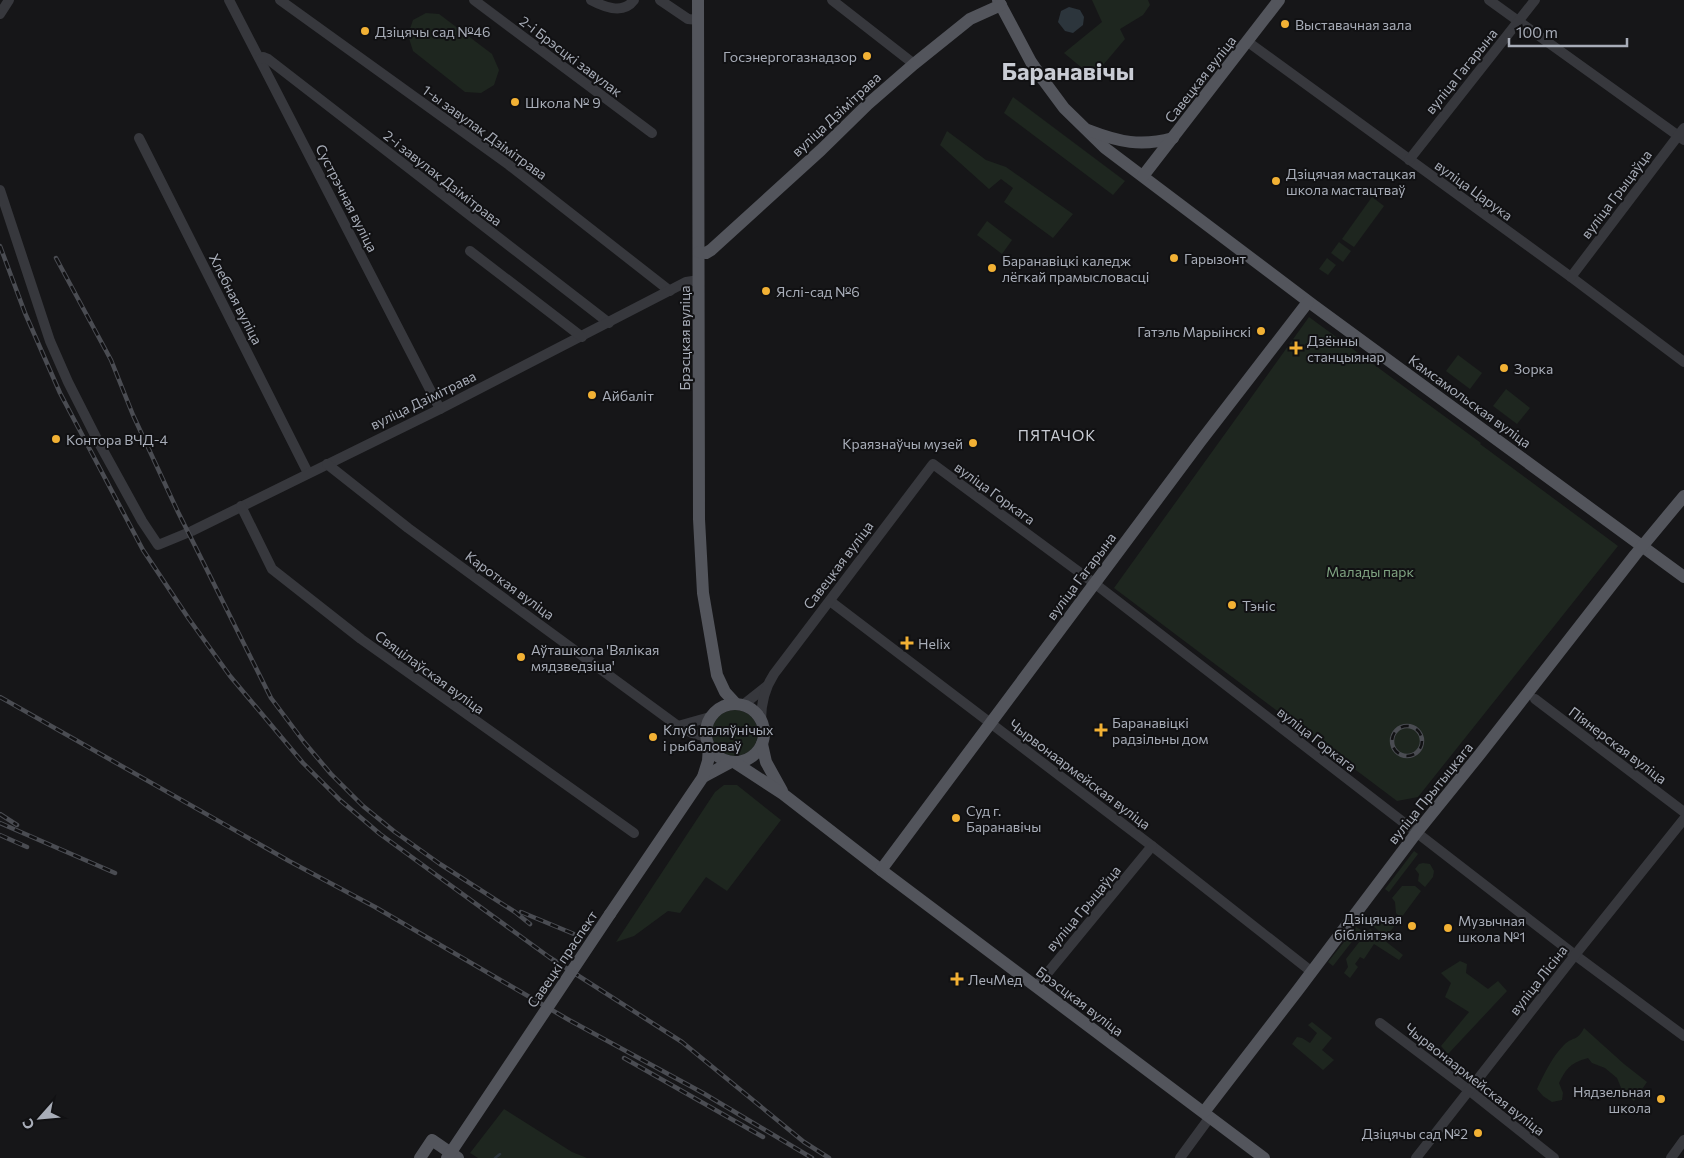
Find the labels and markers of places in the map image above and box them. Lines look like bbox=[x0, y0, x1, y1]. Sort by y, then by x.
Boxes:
place label: Выставачная зала bbox=[1295, 16, 1412, 33]
marker: Выставачная зала bbox=[1279, 18, 1291, 30]
place label: Дзіцячы сад №46 bbox=[375, 23, 490, 40]
marker: Дзіцячы сад №46 bbox=[359, 25, 371, 37]
place label: Госэнергогазнадзор bbox=[723, 48, 857, 65]
marker: Госэнергогазнадзор bbox=[861, 50, 873, 62]
place label: Школа № 9 bbox=[525, 94, 601, 111]
marker: Школа № 9 bbox=[509, 96, 521, 108]
place label: Дзіцячая мастацкая школа мастацтваў bbox=[1286, 165, 1416, 198]
marker: Дзіцячая мастацкая школа мастацтваў bbox=[1270, 175, 1282, 187]
place label: Гарызонт bbox=[1184, 250, 1246, 267]
place label: Баранавіцкі каледж лёгкай прамысловасці bbox=[1002, 252, 1149, 285]
marker: Гарызонт bbox=[1168, 252, 1180, 264]
marker: Баранавіцкі каледж лёгкай прамысловасці bbox=[986, 262, 998, 274]
place label: Яслі-сад №6 bbox=[776, 283, 860, 300]
marker: Яслі-сад №6 bbox=[760, 285, 772, 297]
place label: Гатэль Марыінскі bbox=[1137, 323, 1251, 340]
marker: Гатэль Марыінскі bbox=[1255, 325, 1267, 337]
place label: Дзённы станцыянар bbox=[1307, 332, 1385, 365]
marker: Дзённы станцыянар bbox=[1289, 341, 1303, 355]
place label: Зорка bbox=[1514, 360, 1553, 377]
marker: Зорка bbox=[1498, 362, 1510, 374]
place label: Айбаліт bbox=[602, 387, 654, 404]
marker: Айбаліт bbox=[586, 389, 598, 401]
place label: Контора ВЧД-4 bbox=[66, 431, 169, 448]
marker: Контора ВЧД-4 bbox=[50, 433, 62, 445]
place label: Краязнаўчы музей bbox=[842, 435, 963, 452]
marker: Краязнаўчы музей bbox=[967, 437, 979, 449]
place label: Тэніс bbox=[1242, 597, 1276, 614]
marker: Тэніс bbox=[1226, 599, 1238, 611]
place label: Helix bbox=[918, 635, 951, 652]
marker: Helix bbox=[900, 636, 914, 650]
place label: Аўташкола 'Вялікая мядзведзіца' bbox=[531, 641, 659, 674]
marker: Аўташкола 'Вялікая мядзведзіца' bbox=[515, 651, 527, 663]
place label: Баранавіцкі радзільны дом bbox=[1112, 714, 1209, 747]
place label: Клуб паляўнічых і рыбаловаў bbox=[663, 721, 774, 754]
marker: Баранавіцкі радзільны дом bbox=[1094, 723, 1108, 737]
marker: Клуб паляўнічых і рыбаловаў bbox=[647, 731, 659, 743]
place label: Суд г. Баранавічы bbox=[966, 802, 1041, 835]
marker: Суд г. Баранавічы bbox=[950, 812, 962, 824]
place label: Дзіцячая бібліятэка bbox=[1334, 910, 1402, 943]
place label: Музычная школа №1 bbox=[1458, 912, 1525, 945]
marker: Дзіцячая бібліятэка bbox=[1406, 920, 1418, 932]
marker: Музычная школа №1 bbox=[1442, 922, 1454, 934]
place label: ЛечМед bbox=[968, 971, 1022, 988]
marker: ЛечМед bbox=[950, 972, 964, 986]
place label: Нядзельная школа bbox=[1573, 1083, 1651, 1116]
marker: Нядзельная школа bbox=[1655, 1093, 1667, 1105]
place label: Дзіцячы сад №2 bbox=[1362, 1125, 1468, 1142]
marker: Дзіцячы сад №2 bbox=[1472, 1127, 1484, 1139]

